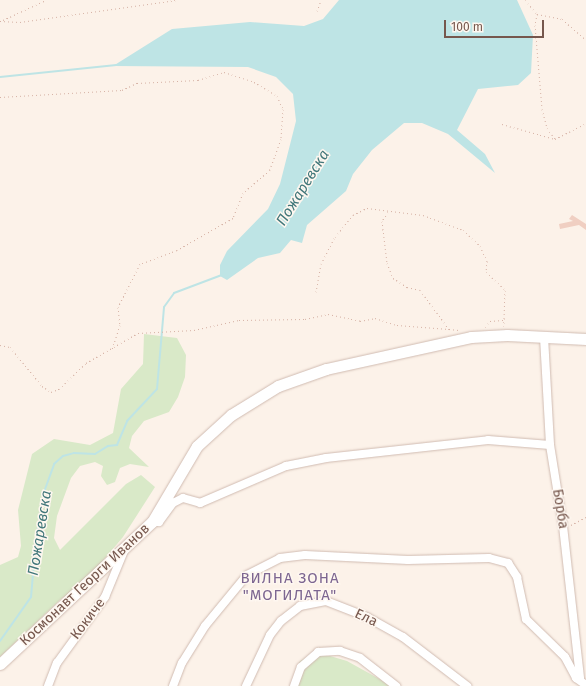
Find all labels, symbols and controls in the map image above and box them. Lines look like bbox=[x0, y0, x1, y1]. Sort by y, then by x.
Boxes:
scale bar bbox=[446, 12, 546, 38]
text: 100 m bbox=[451, 20, 483, 34]
water label: Пожаревска bbox=[273, 147, 333, 229]
street label: Борба bbox=[549, 488, 571, 530]
water label: Пожаревска bbox=[24, 489, 56, 577]
street label: Космонавт Георги Иванов bbox=[17, 520, 153, 650]
district label: ВИЛНА ЗОНА "МОГИЛАТА" bbox=[240, 569, 340, 604]
street label: Кокиче bbox=[67, 595, 109, 643]
street label: Ела bbox=[352, 605, 380, 631]

